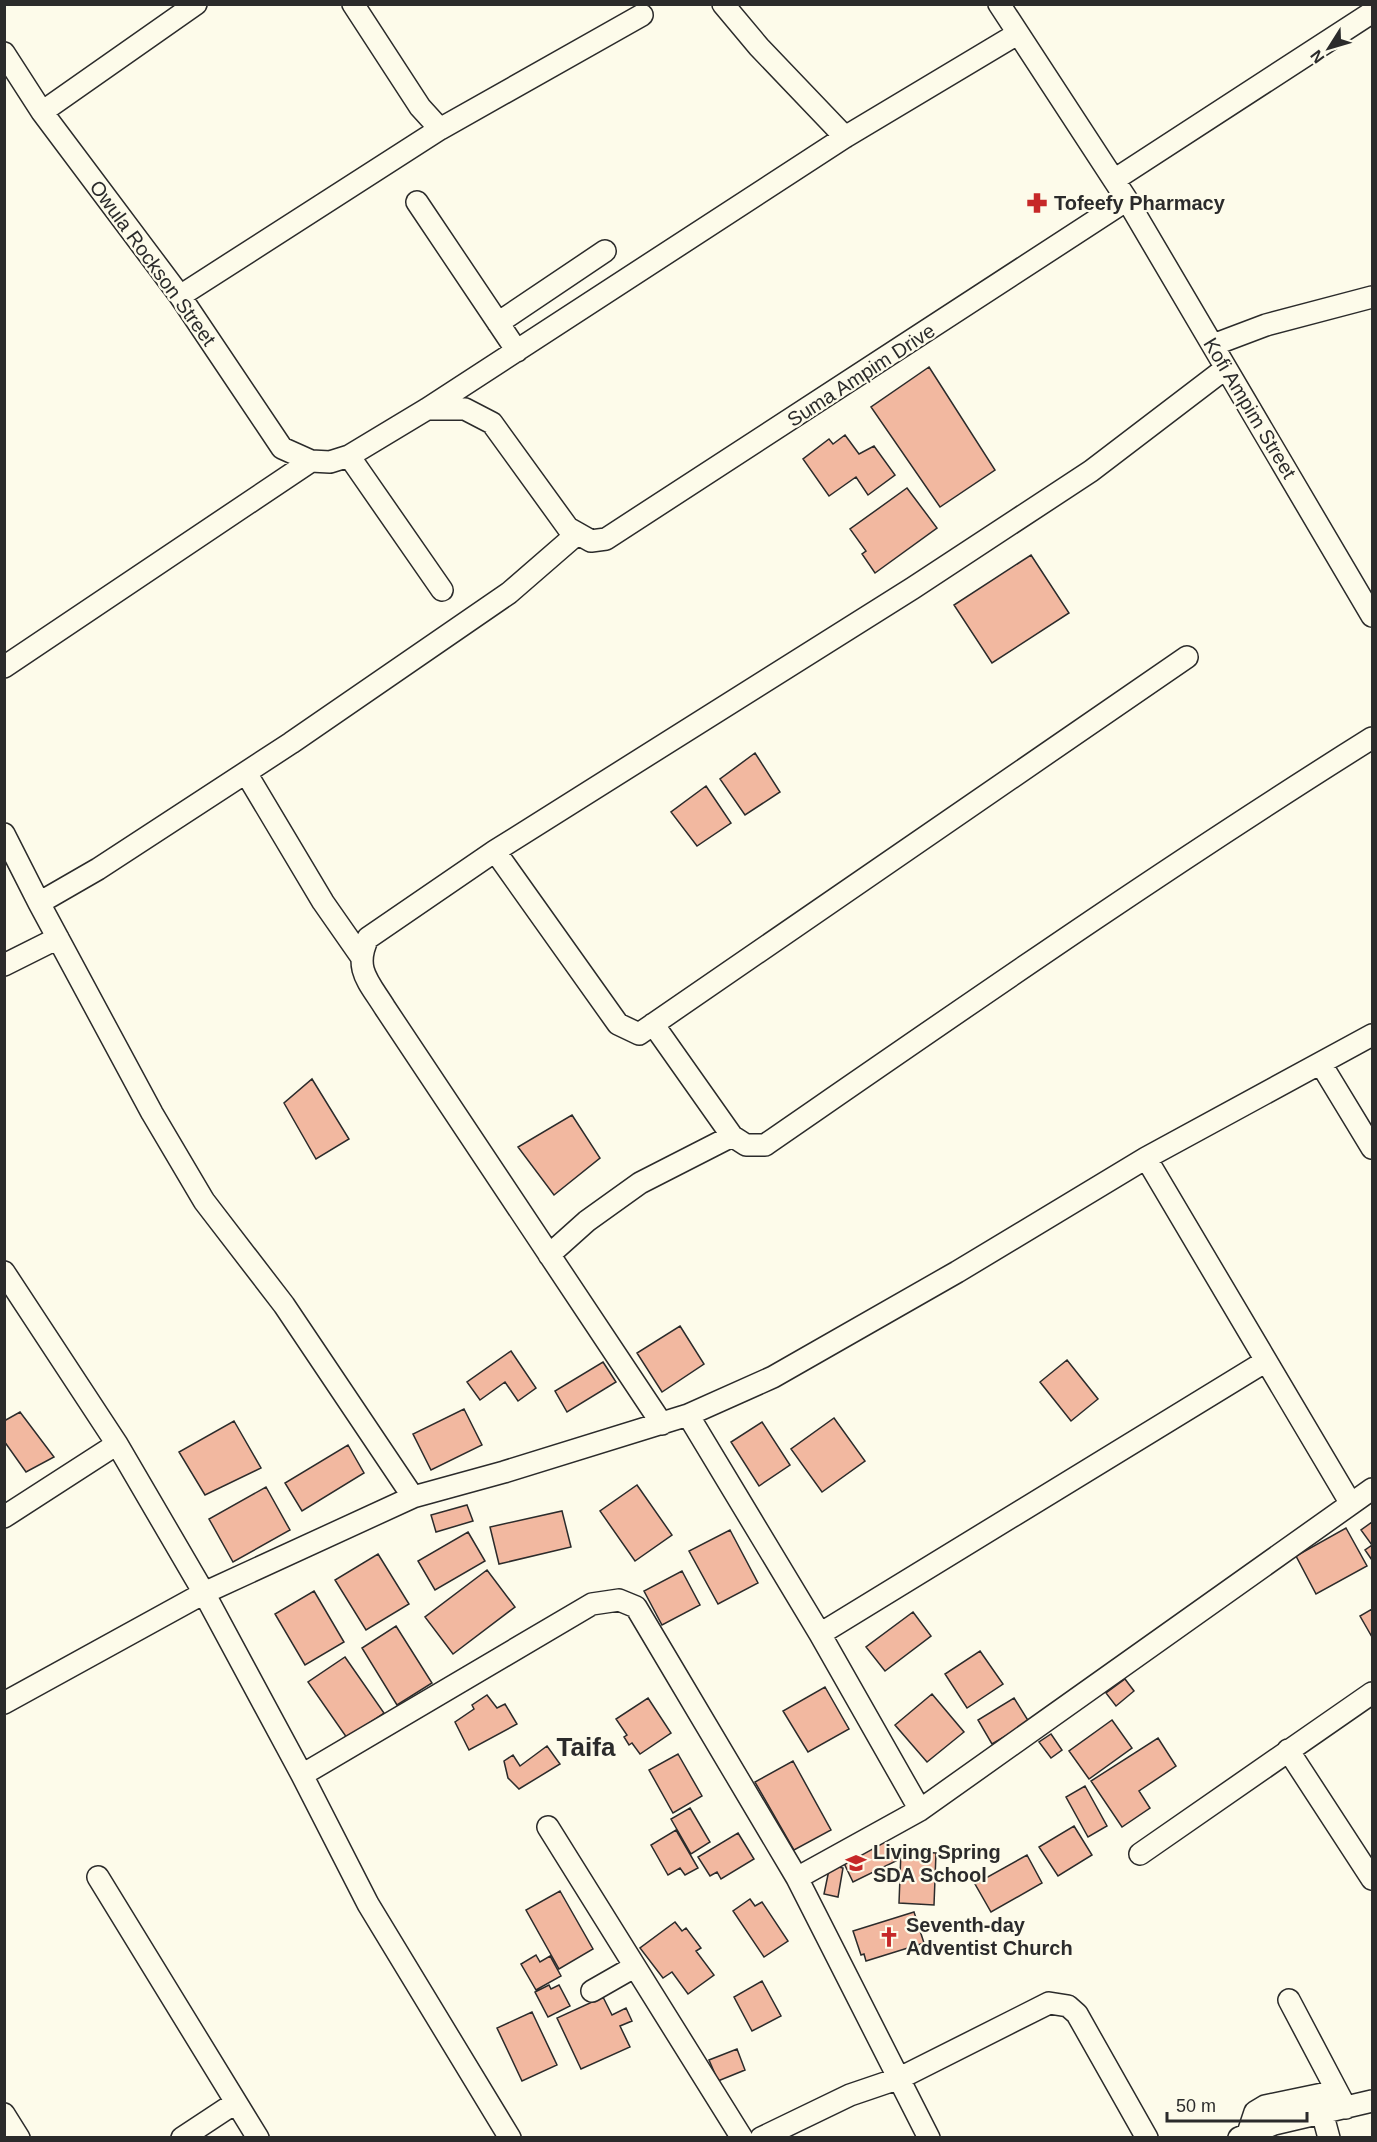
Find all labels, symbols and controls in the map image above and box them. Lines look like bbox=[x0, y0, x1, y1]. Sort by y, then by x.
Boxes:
north arrow bbox=[1299, 18, 1359, 78]
text: N bbox=[1307, 47, 1328, 66]
street label: Owula Rockson Street bbox=[86, 176, 221, 350]
pharmacy icon: Tofeefy Pharmacy bbox=[1025, 191, 1049, 215]
place label: Tofeefy Pharmacy bbox=[1054, 192, 1226, 214]
street label: Suma Ampim Drive bbox=[783, 319, 939, 431]
street label: Kofi Ampim Street bbox=[1199, 334, 1301, 483]
district label: Taifa bbox=[557, 1732, 616, 1762]
place label: Living Spring SDA School bbox=[873, 1841, 1001, 1886]
school or university icon: Living Spring SDA School bbox=[844, 1851, 868, 1875]
place label: Seventh-day Adventist Church bbox=[906, 1914, 1073, 1959]
church icon: Seventh-day Adventist Church bbox=[877, 1925, 901, 1949]
scale bar bbox=[1167, 2085, 1306, 2123]
text: 50 m bbox=[1176, 2096, 1216, 2116]

